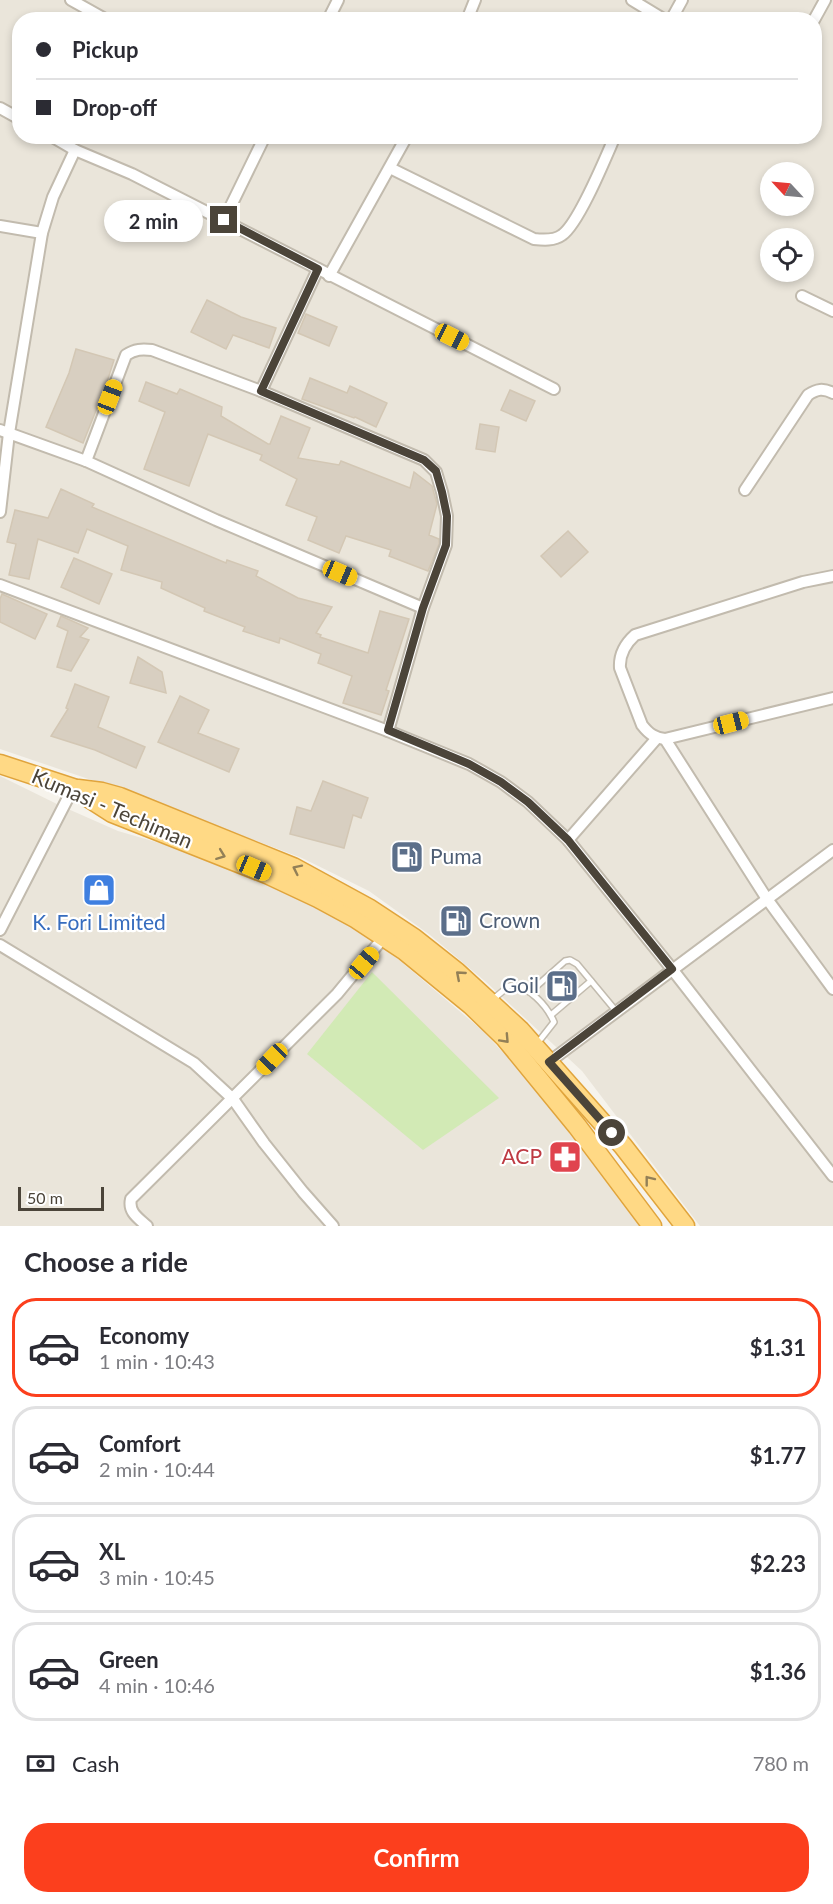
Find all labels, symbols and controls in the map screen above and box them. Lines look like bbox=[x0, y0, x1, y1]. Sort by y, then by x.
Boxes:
text: Pickup bbox=[72, 36, 138, 63]
text: Drop-off bbox=[72, 94, 157, 121]
north arrow bbox=[760, 162, 814, 216]
map controls bbox=[760, 162, 814, 282]
callout: 2 min bbox=[104, 199, 203, 241]
route end bbox=[210, 206, 237, 233]
text: 2 min bbox=[129, 209, 178, 233]
button: locate bbox=[760, 228, 814, 282]
car bbox=[432, 321, 472, 353]
car bbox=[95, 377, 125, 417]
car bbox=[320, 558, 360, 588]
car bbox=[711, 710, 751, 736]
street label: Kumasi - Techiman bbox=[29, 763, 197, 853]
fuel station icon: Puma bbox=[389, 839, 425, 875]
place label: Puma bbox=[430, 843, 482, 868]
one-way arrow bbox=[215, 848, 226, 860]
car bbox=[234, 853, 274, 883]
one-way arrow bbox=[292, 865, 303, 877]
shop icon: K. Fori Limited bbox=[81, 872, 117, 908]
fuel station icon: Crown bbox=[438, 903, 474, 939]
place label: Crown bbox=[479, 907, 540, 932]
place label: K. Fori Limited bbox=[32, 909, 166, 934]
car bbox=[346, 943, 382, 983]
fuel station icon: Goil bbox=[544, 968, 580, 1004]
one-way arrow bbox=[456, 971, 467, 982]
place label: Goil bbox=[502, 972, 539, 997]
one-way arrow bbox=[498, 1032, 509, 1043]
car bbox=[253, 1040, 291, 1078]
route start bbox=[598, 1119, 625, 1146]
pharmacy icon: ACP bbox=[547, 1139, 583, 1175]
place label: ACP bbox=[502, 1143, 542, 1168]
one-way arrow bbox=[645, 1175, 656, 1186]
scale bar bbox=[18, 1184, 104, 1212]
text: 50 m bbox=[27, 1188, 63, 1207]
text: Choose a ride bbox=[24, 1245, 188, 1278]
icon: car bbox=[27, 1321, 81, 1375]
text: Economy bbox=[99, 1322, 189, 1349]
text: $1.31 bbox=[750, 1334, 806, 1361]
text: 1 min · 10:43 bbox=[99, 1349, 215, 1373]
icon: car bbox=[27, 1429, 81, 1483]
text: Comfort bbox=[99, 1430, 181, 1457]
text: $1.77 bbox=[750, 1442, 806, 1469]
text: 2 min · 10:44 bbox=[99, 1457, 215, 1481]
icon: car bbox=[27, 1537, 81, 1591]
text: XL bbox=[99, 1538, 125, 1565]
text: $2.23 bbox=[750, 1550, 806, 1577]
text: 3 min · 10:45 bbox=[99, 1565, 215, 1589]
icon: car bbox=[27, 1645, 81, 1699]
text: Green bbox=[99, 1646, 159, 1673]
text: $1.36 bbox=[750, 1658, 806, 1685]
text: 4 min · 10:46 bbox=[99, 1673, 215, 1697]
icon: cash bbox=[24, 1747, 57, 1780]
text: Cash bbox=[72, 1750, 119, 1777]
text: 780 m bbox=[753, 1751, 809, 1775]
button: Confirm bbox=[24, 1823, 809, 1892]

